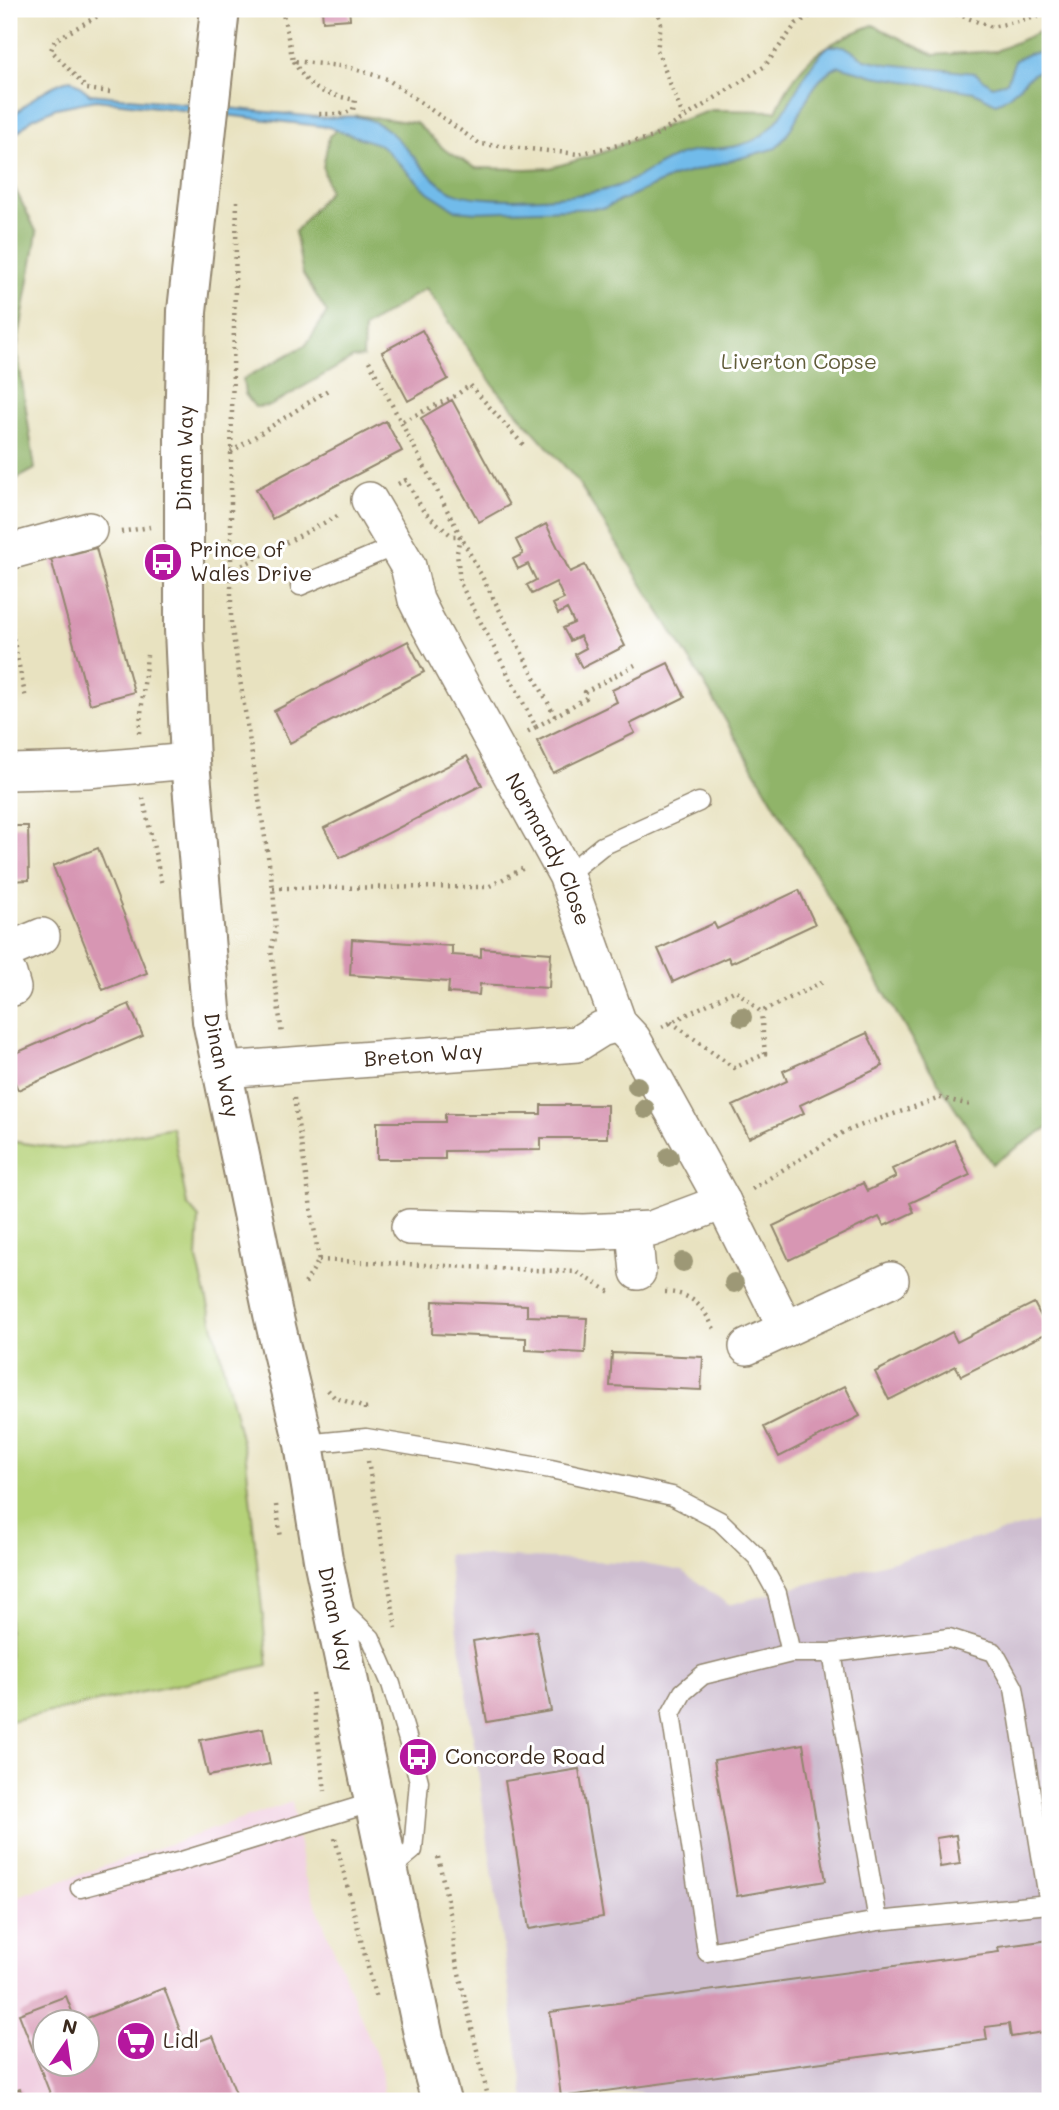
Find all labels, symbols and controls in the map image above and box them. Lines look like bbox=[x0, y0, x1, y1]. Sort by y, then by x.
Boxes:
park label: Liverton Copse bbox=[721, 347, 877, 374]
street label: Dinan Way bbox=[169, 405, 198, 511]
place label: Prince of Wales Drive bbox=[190, 535, 312, 586]
bus stop icon: Prince of Wales Drive bbox=[142, 541, 184, 583]
street label: Normandy Close bbox=[500, 768, 598, 929]
street label: Dinan Way bbox=[199, 1012, 247, 1120]
street label: Breton Way bbox=[363, 1036, 484, 1072]
street label: Dinan Way bbox=[313, 1564, 361, 1674]
bus stop icon: Concorde Road bbox=[397, 1736, 439, 1778]
place label: Concorde Road bbox=[445, 1742, 605, 1769]
north arrow bbox=[32, 2008, 102, 2078]
text: N bbox=[60, 2012, 80, 2040]
supermarket icon: Lidl bbox=[115, 2020, 157, 2062]
place label: Lidl bbox=[163, 2026, 199, 2053]

